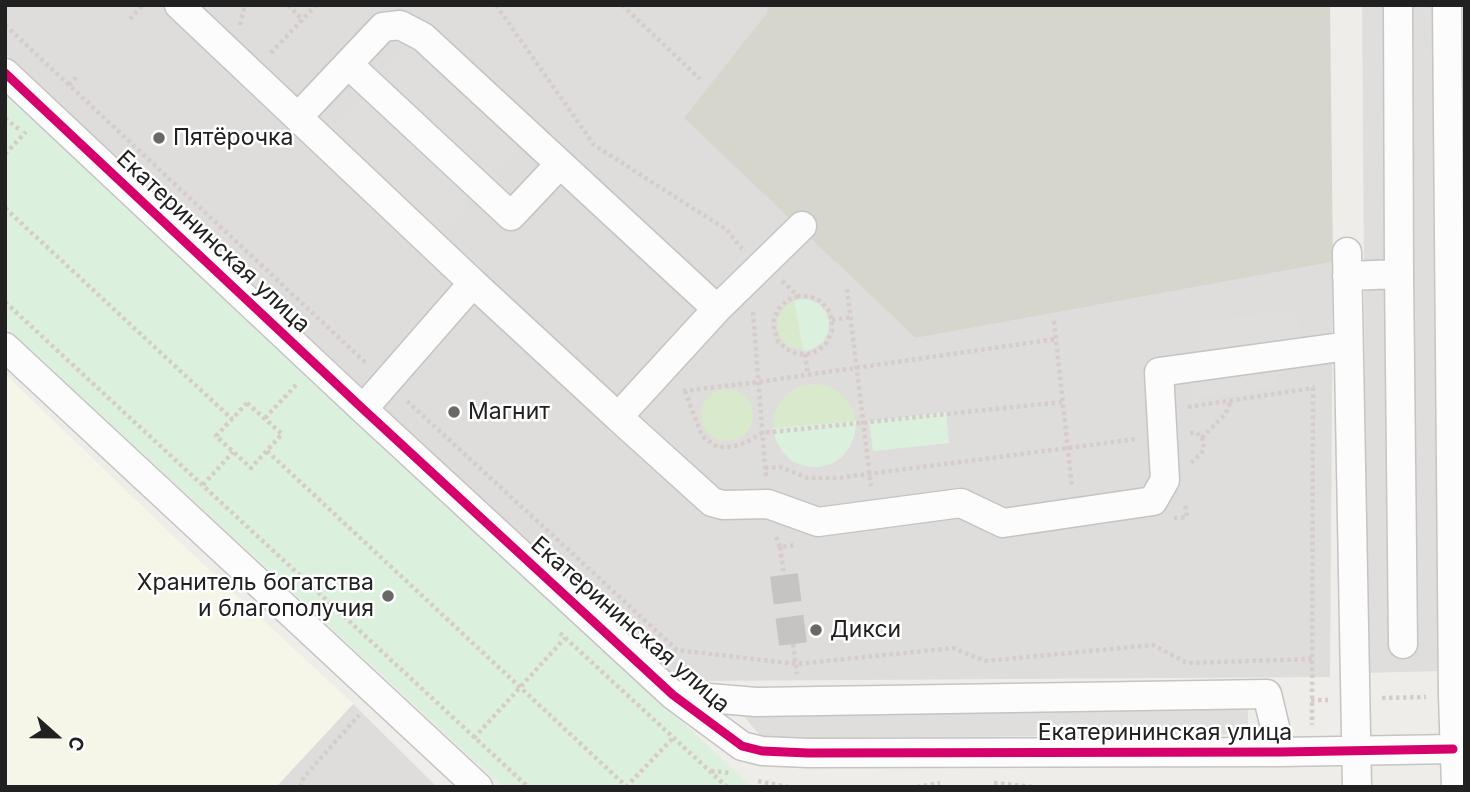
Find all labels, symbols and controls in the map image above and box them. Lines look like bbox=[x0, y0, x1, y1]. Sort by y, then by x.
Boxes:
place label: Пятёрочка bbox=[173, 124, 293, 152]
marker: Пятёрочка bbox=[151, 130, 167, 146]
street label: Екатерининская улица bbox=[111, 145, 315, 339]
place label: Магнит bbox=[468, 398, 550, 426]
marker: Магнит bbox=[446, 404, 462, 420]
street label: Екатерининская улица bbox=[525, 531, 735, 719]
place label: Хранитель богатства и благополучия bbox=[137, 569, 374, 623]
marker: Хранитель богатства и благополучия bbox=[380, 588, 396, 604]
place label: Дикси bbox=[830, 616, 901, 644]
marker: Дикси bbox=[808, 622, 824, 638]
north arrow bbox=[21, 701, 91, 771]
street label: Екатерининская улица bbox=[1038, 719, 1292, 747]
text: С bbox=[63, 733, 89, 754]

